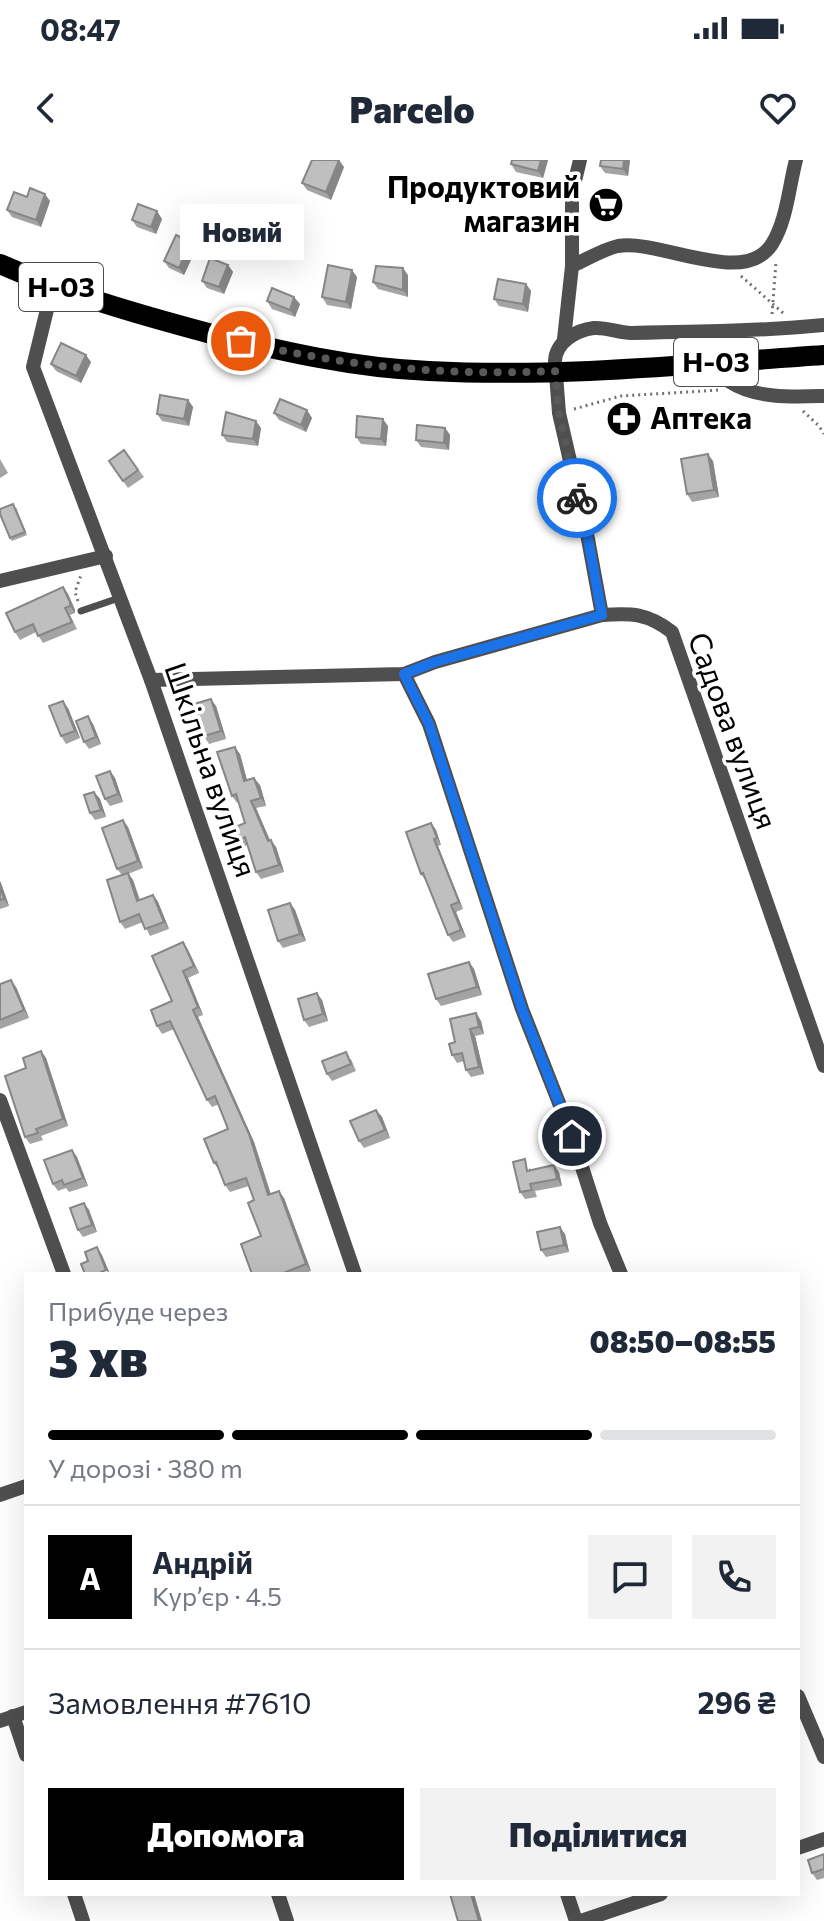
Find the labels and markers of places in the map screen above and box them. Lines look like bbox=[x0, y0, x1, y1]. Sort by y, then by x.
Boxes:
place label: Продуктовий магазин bbox=[387, 167, 580, 238]
supermarket icon: Продуктовий магазин bbox=[587, 186, 625, 224]
callout: Новий bbox=[179, 205, 303, 261]
pin bbox=[207, 307, 275, 375]
place label: Аптека bbox=[650, 398, 752, 435]
pharmacy icon: Аптека bbox=[605, 400, 643, 438]
pin bbox=[538, 1102, 606, 1170]

